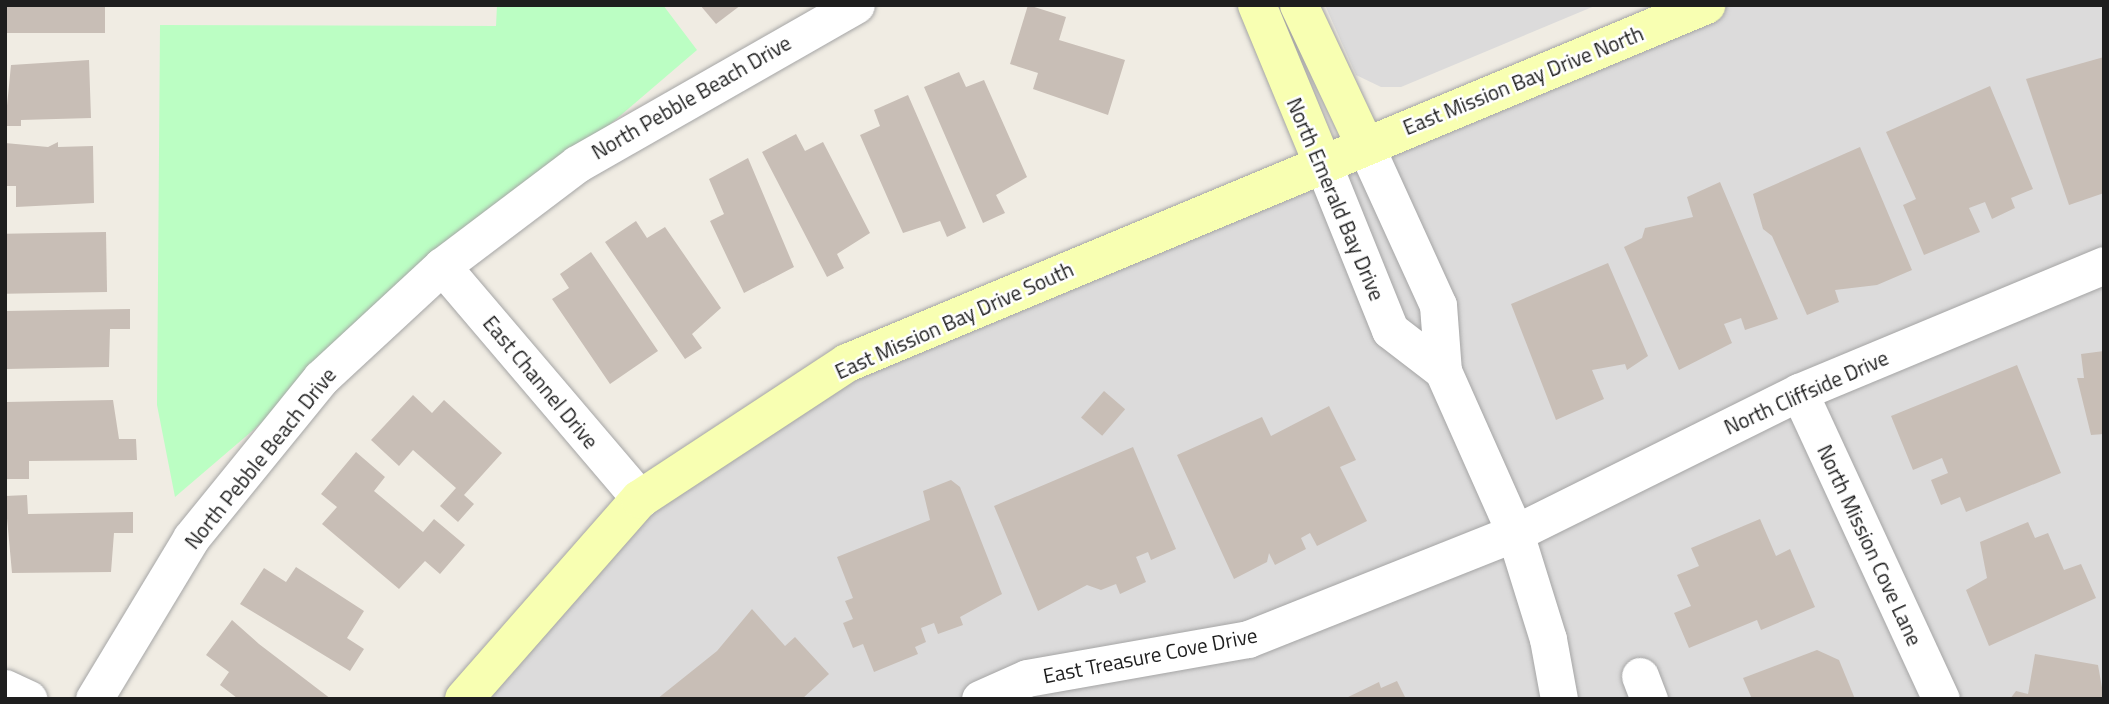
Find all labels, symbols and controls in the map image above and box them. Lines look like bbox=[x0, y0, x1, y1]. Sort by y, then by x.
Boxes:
street label: East Mission Bay Drive North bbox=[1399, 20, 1647, 140]
street label: North Pebble Beach Drive bbox=[587, 30, 795, 164]
street label: North Emerald Bay Drive bbox=[1282, 94, 1390, 304]
street label: East Mission Bay Drive South bbox=[831, 256, 1077, 384]
street label: East Channel Drive bbox=[478, 310, 604, 454]
street label: North Cliffside Drive bbox=[1720, 344, 1892, 440]
street label: North Pebble Beach Drive bbox=[179, 362, 341, 554]
street label: North Mission Cove Lane bbox=[1812, 441, 1928, 649]
street label: East Treasure Cove Drive bbox=[1041, 622, 1259, 688]

